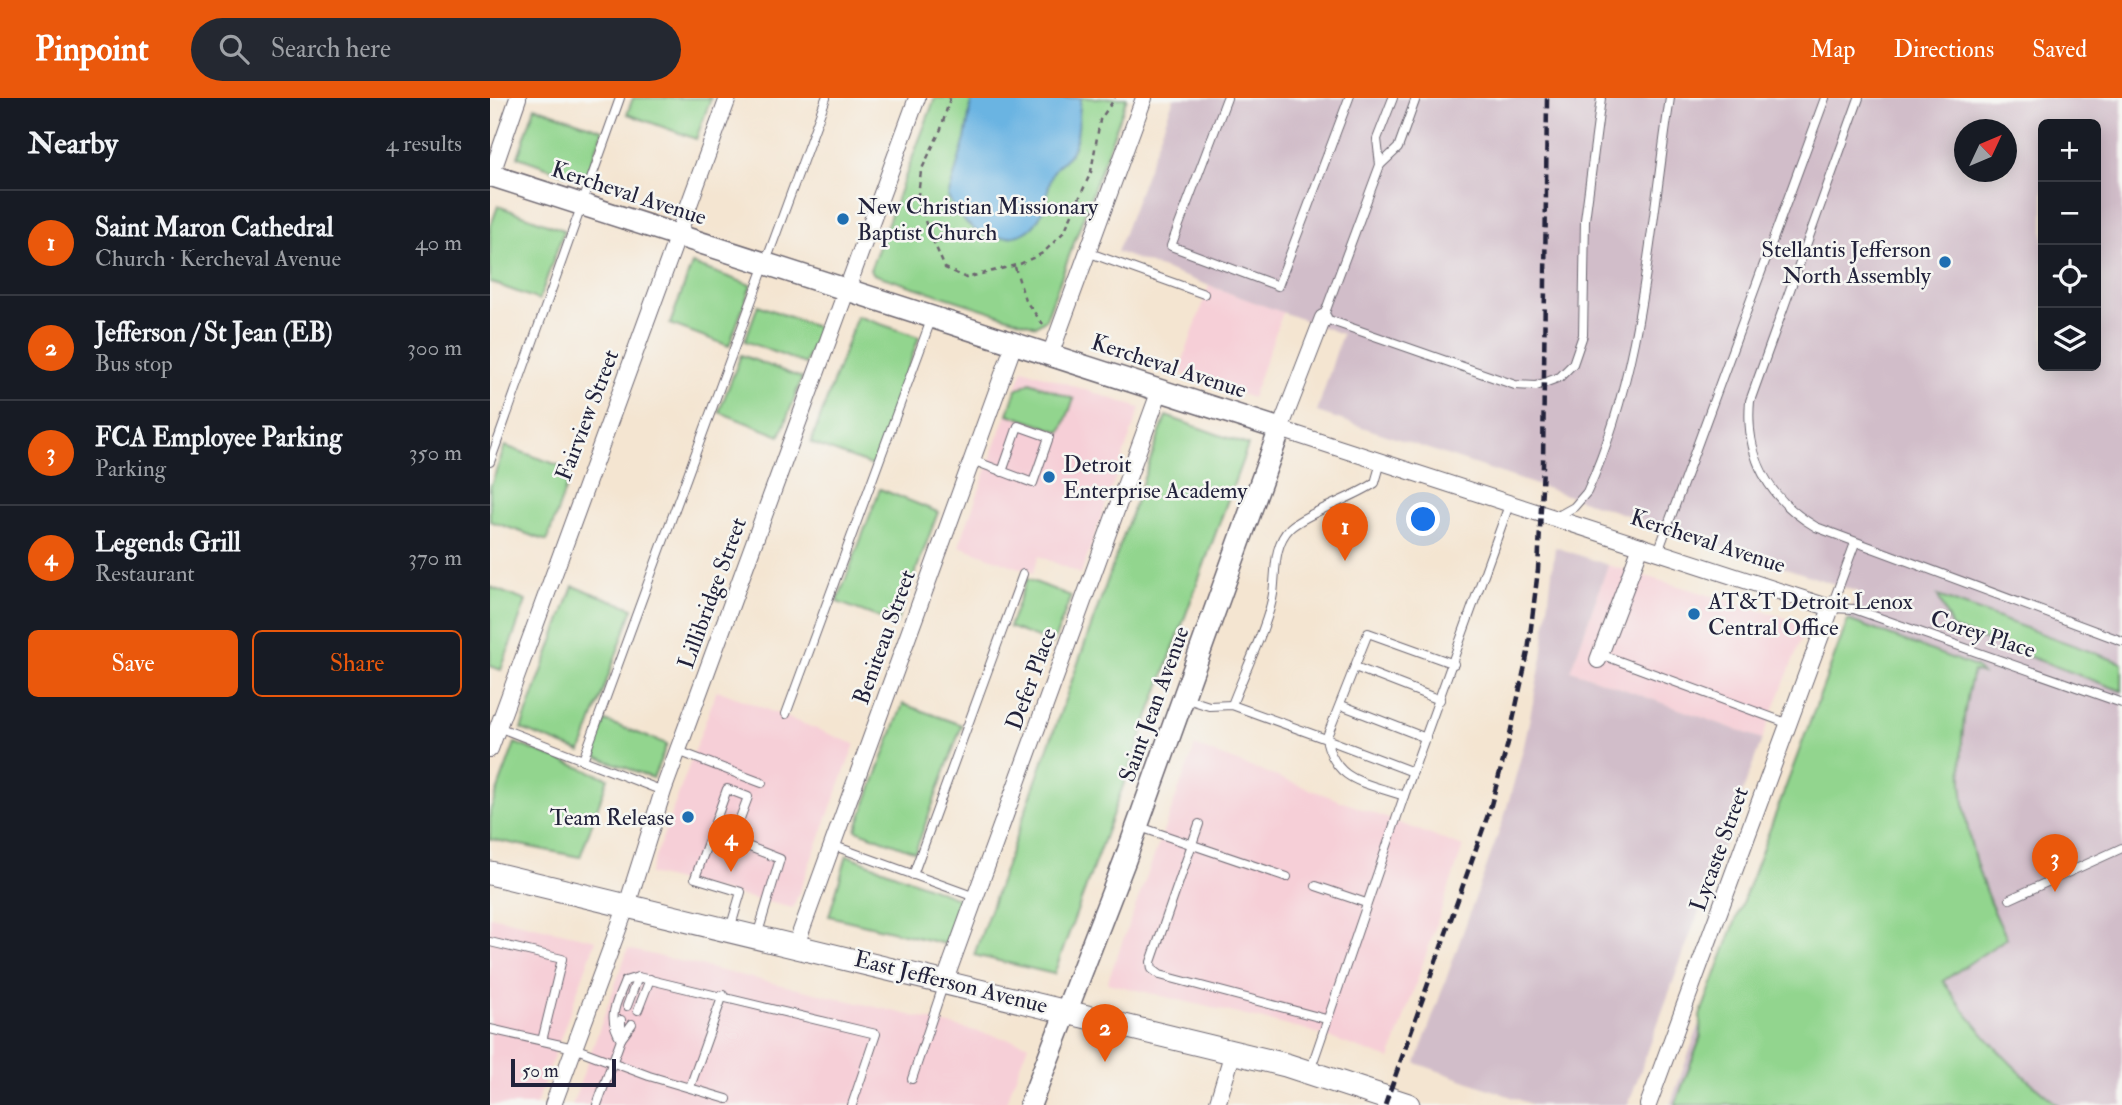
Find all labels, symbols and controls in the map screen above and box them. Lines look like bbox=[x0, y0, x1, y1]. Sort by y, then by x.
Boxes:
search box bbox=[191, 18, 681, 81]
text: Pinpoint bbox=[35, 29, 149, 70]
icon: search bbox=[215, 30, 253, 68]
text: Search here bbox=[271, 33, 391, 65]
text: Map bbox=[1810, 34, 1855, 65]
text: Directions bbox=[1893, 34, 1994, 65]
text: Saved bbox=[2032, 34, 2087, 65]
north arrow bbox=[1954, 119, 2017, 182]
map controls bbox=[2038, 119, 2101, 371]
button: + bbox=[2038, 119, 2101, 182]
text: Nearby bbox=[28, 125, 118, 162]
text: 4 results bbox=[386, 129, 462, 158]
street label: Kercheval Avenue bbox=[548, 154, 711, 232]
button: − bbox=[2038, 182, 2101, 245]
place label: New Christian Missionary Baptist Church bbox=[857, 192, 1099, 248]
marker: New Christian Missionary Baptist Church bbox=[835, 211, 851, 227]
text: Saint Maron Cathedral bbox=[95, 212, 333, 244]
text: 1 bbox=[47, 228, 55, 257]
text: 40 m bbox=[415, 228, 462, 257]
place label: Stellantis Jefferson North Assembly bbox=[1761, 235, 1932, 290]
text: Church · Kercheval Avenue bbox=[95, 244, 341, 273]
button: locate bbox=[2038, 245, 2101, 308]
marker: Stellantis Jefferson North Assembly bbox=[1937, 254, 1953, 270]
button: layers bbox=[2038, 308, 2101, 371]
text: Jefferson / St Jean (EB) bbox=[95, 317, 333, 349]
street label: Kercheval Avenue bbox=[1088, 327, 1251, 405]
text: 2 bbox=[45, 333, 57, 362]
text: 300 m bbox=[407, 333, 462, 362]
street label: Fairview Street bbox=[549, 345, 625, 485]
text: Bus stop bbox=[95, 349, 173, 378]
text: FCA Employee Parking bbox=[95, 422, 342, 454]
text: 3 bbox=[47, 438, 55, 467]
text: 350 m bbox=[409, 438, 462, 467]
place label: Detroit Enterprise Academy bbox=[1063, 450, 1248, 506]
text: Parking bbox=[95, 454, 166, 483]
marker: Detroit Enterprise Academy bbox=[1041, 469, 1057, 485]
your location bbox=[1406, 502, 1440, 536]
street label: Kercheval Avenue bbox=[1627, 502, 1790, 580]
pin: 1 bbox=[1322, 503, 1368, 561]
street label: Lillibridge Street bbox=[671, 513, 753, 673]
text: Legends Grill bbox=[95, 527, 241, 559]
text: 4 bbox=[45, 543, 57, 572]
text: 370 m bbox=[408, 543, 462, 572]
text: Restaurant bbox=[95, 559, 195, 588]
street label: Beniteau Street bbox=[846, 566, 922, 708]
place label: AT&T Detroit Lenox Central Office bbox=[1707, 587, 1913, 642]
street label: Corey Place bbox=[1927, 603, 2040, 665]
marker: AT&T Detroit Lenox Central Office bbox=[1686, 606, 1702, 622]
street label: Saint Jean Avenue bbox=[1112, 622, 1196, 786]
street label: Defer Place bbox=[999, 624, 1063, 734]
button: Save bbox=[28, 630, 238, 697]
button: Share bbox=[252, 630, 462, 697]
street label: Lycaste Street bbox=[1683, 783, 1755, 915]
place label: Team Release bbox=[550, 803, 674, 832]
marker: Team Release bbox=[680, 809, 696, 825]
pin: 4 bbox=[708, 814, 754, 872]
pin: 3 bbox=[2032, 834, 2078, 892]
street label: East Jefferson Avenue bbox=[851, 944, 1051, 1020]
pin: 2 bbox=[1082, 1004, 1128, 1062]
scale bar bbox=[511, 1056, 616, 1088]
text: 50 m bbox=[522, 1059, 559, 1083]

